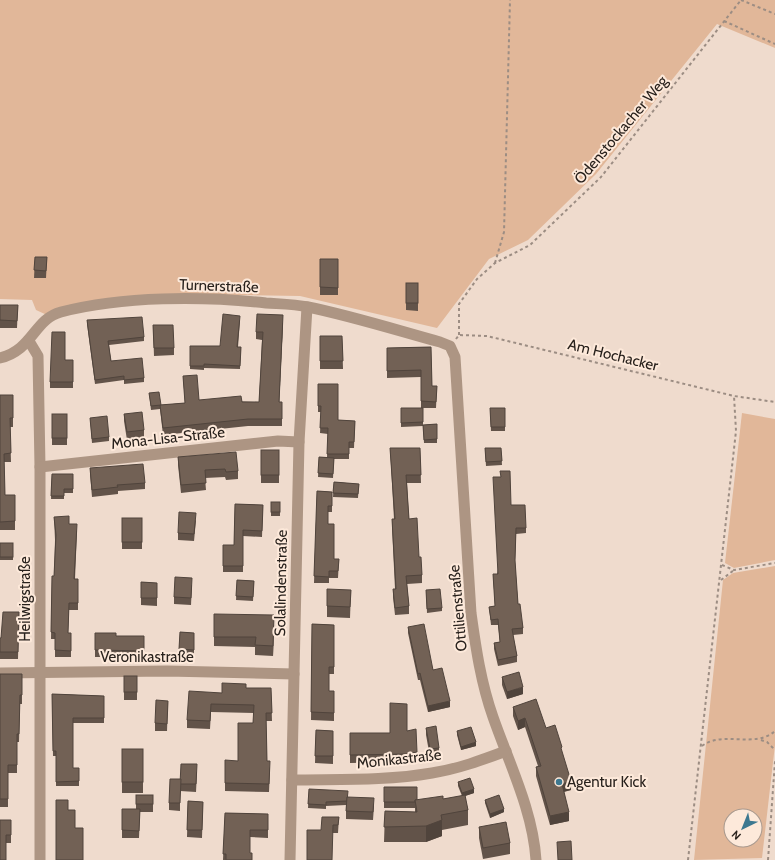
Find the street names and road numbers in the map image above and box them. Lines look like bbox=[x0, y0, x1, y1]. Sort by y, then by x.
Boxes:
street label: Ödenstockacher Weg bbox=[571, 72, 672, 188]
street label: Turnerstraße bbox=[179, 276, 259, 296]
street label: Am Hochacker bbox=[566, 335, 660, 375]
street label: Mona-Lisa-Straße bbox=[110, 423, 226, 453]
street label: Solalindenstraße bbox=[271, 529, 291, 636]
street label: Heilwigstraße bbox=[16, 556, 34, 642]
street label: Ottilienstraße bbox=[445, 564, 471, 652]
street label: Veronikastraße bbox=[100, 648, 194, 666]
street label: Monikastraße bbox=[356, 746, 443, 772]

